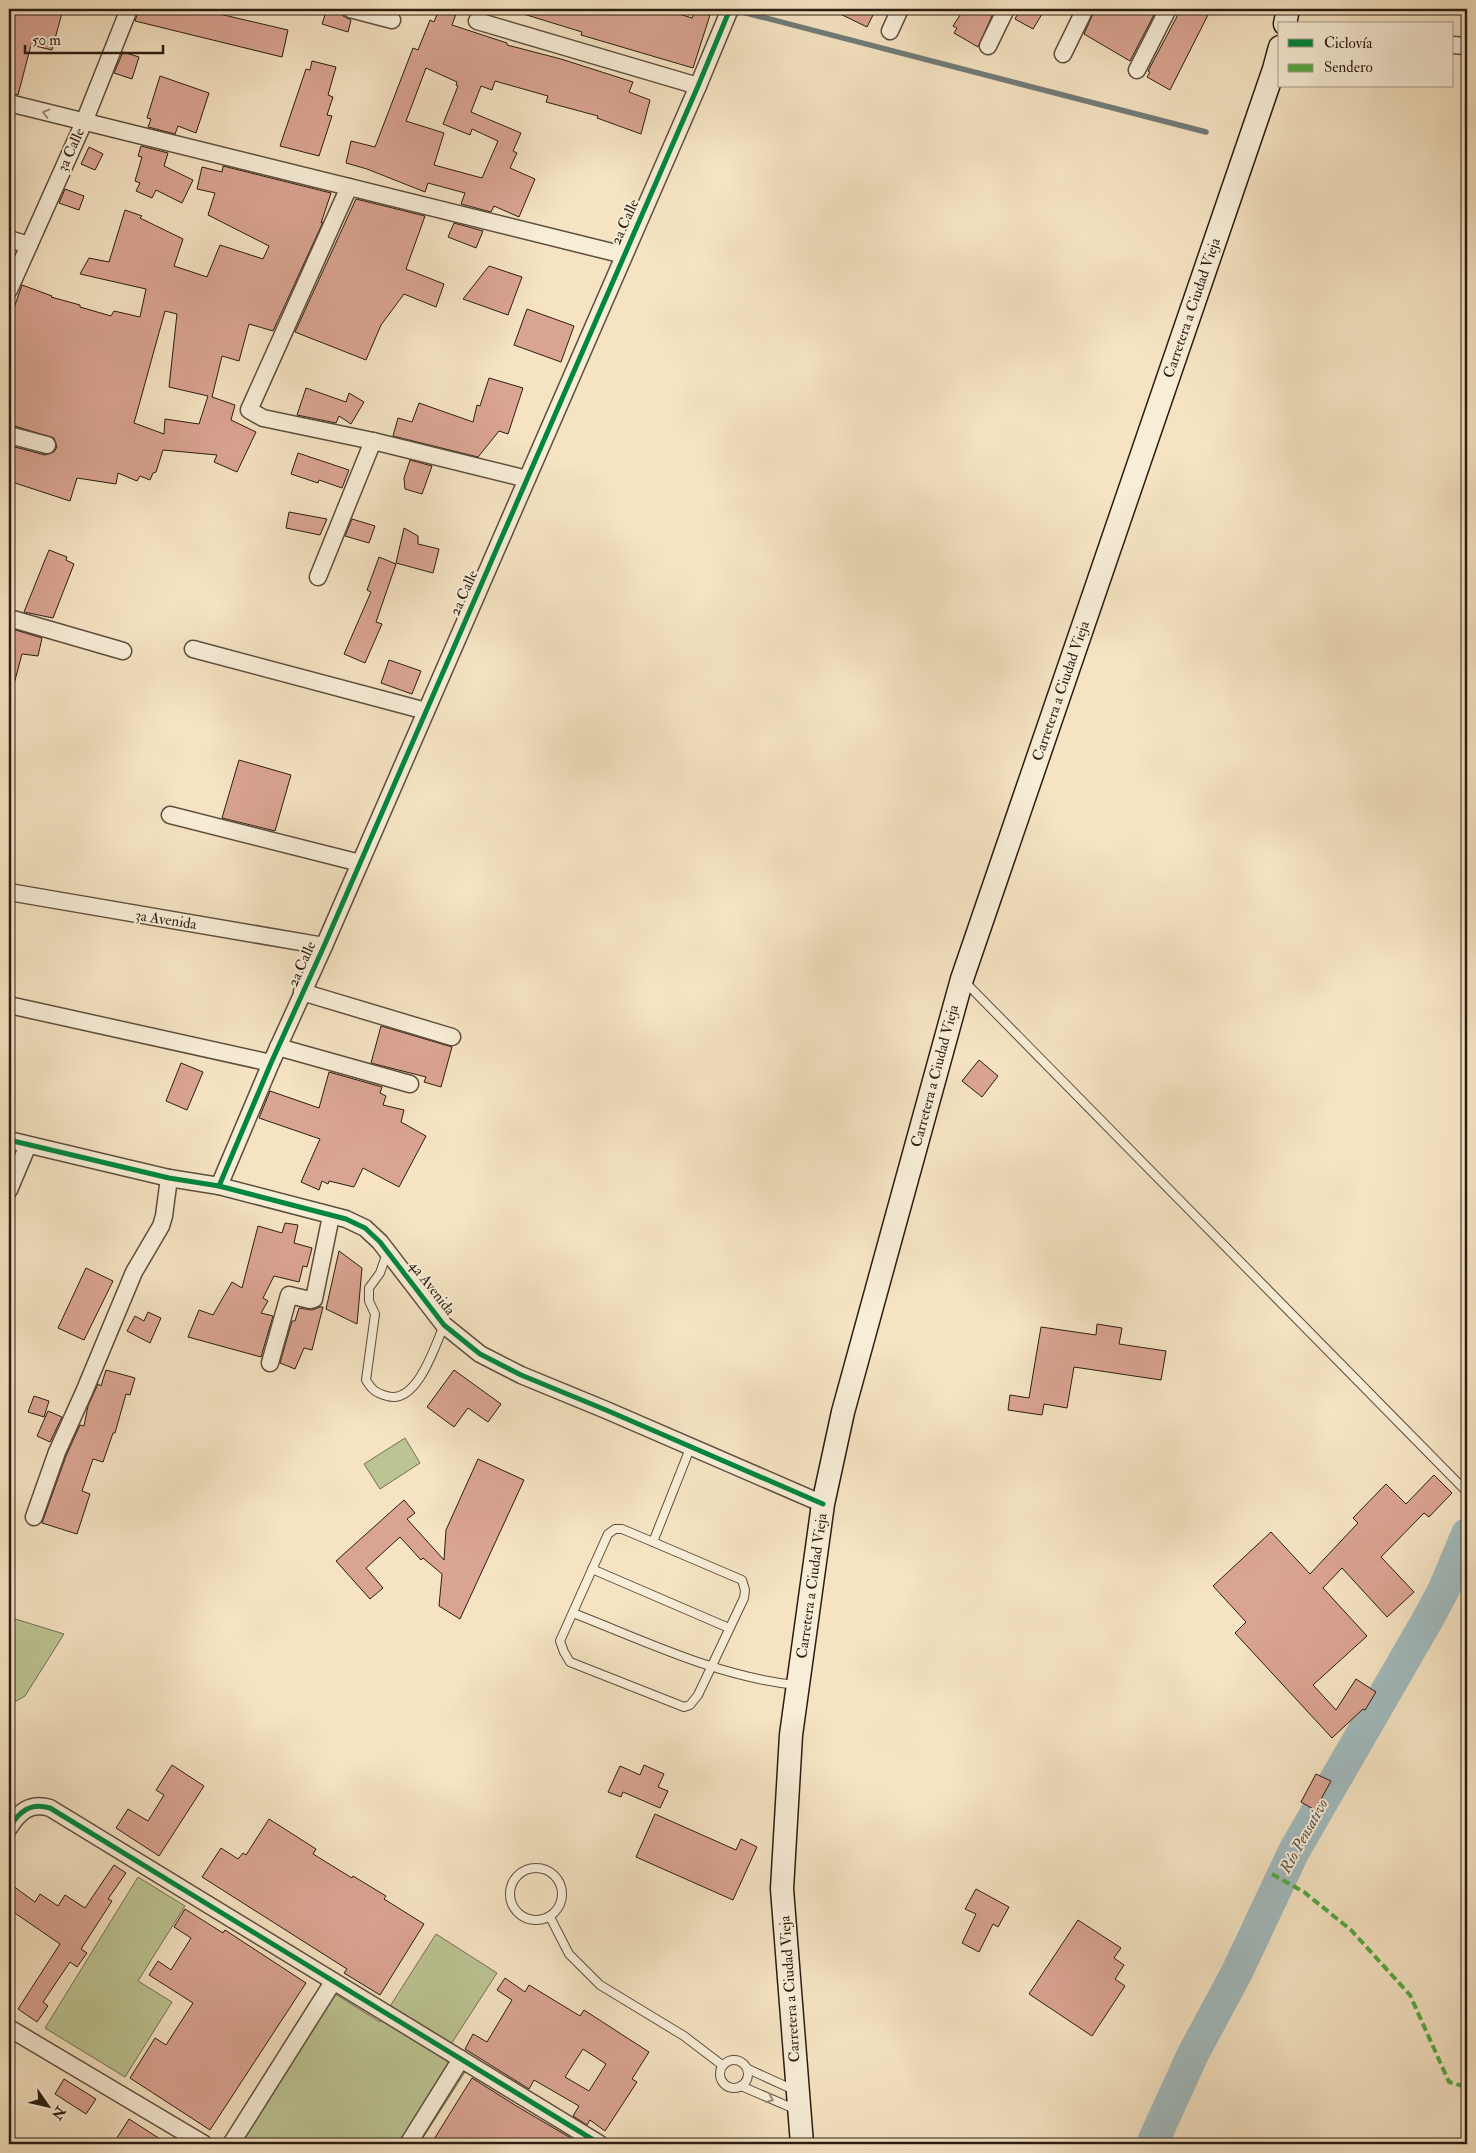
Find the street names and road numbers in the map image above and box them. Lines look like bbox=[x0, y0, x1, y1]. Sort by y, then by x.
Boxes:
street label: 3a Calle bbox=[53, 125, 89, 175]
street label: 2a Calle bbox=[607, 196, 643, 248]
street label: Carretera a Ciudad Vieja bbox=[1159, 235, 1225, 381]
street label: 2a Calle bbox=[446, 567, 482, 619]
street label: Carretera a Ciudad Vieja bbox=[1028, 618, 1094, 764]
street label: 3a Avenida bbox=[134, 906, 199, 934]
street label: 2a Calle bbox=[284, 938, 320, 990]
street label: Carretera a Ciudad Vieja bbox=[907, 1002, 963, 1149]
street label: 4a Avenida bbox=[405, 1257, 460, 1320]
street label: Carretera a Ciudad Vieja bbox=[792, 1511, 832, 1660]
street label: Carretera a Ciudad Vieja bbox=[775, 1914, 805, 2063]

